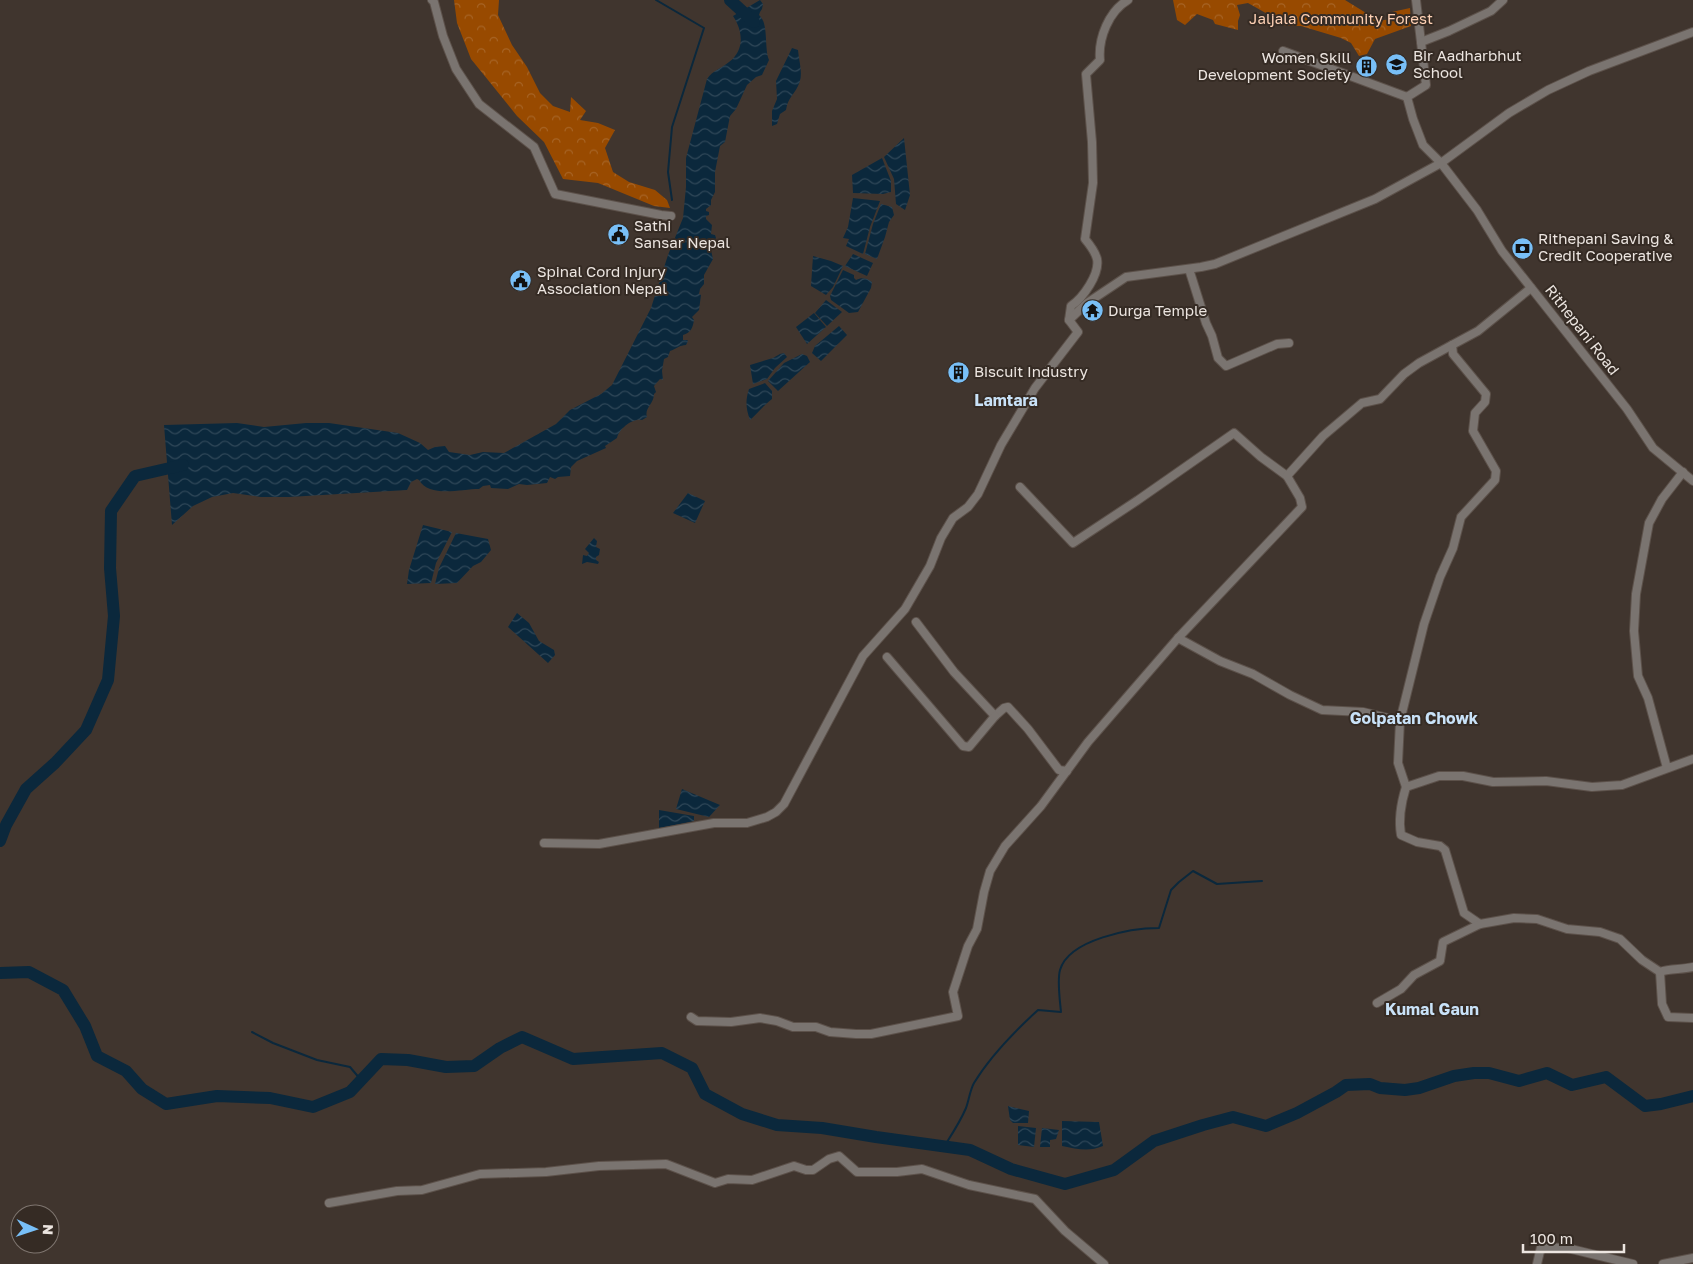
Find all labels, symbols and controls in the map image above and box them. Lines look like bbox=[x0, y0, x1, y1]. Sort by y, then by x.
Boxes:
park label: Jaljala Community Forest bbox=[1249, 9, 1433, 27]
place label: Bir Aadharbhut School bbox=[1413, 46, 1522, 81]
place label: Women Skill Development Society bbox=[1197, 48, 1352, 83]
school or university icon: Bir Aadharbhut School bbox=[1385, 53, 1409, 77]
building icon: Women Skill Development Society bbox=[1355, 55, 1379, 79]
place label: Sathi Sansar Nepal bbox=[634, 216, 730, 251]
public building icon: Sathi Sansar Nepal bbox=[606, 223, 630, 247]
place label: Rithepani Saving & Credit Cooperative bbox=[1538, 229, 1673, 264]
bank icon: Rithepani Saving & Credit Cooperative bbox=[1510, 236, 1534, 260]
place label: Spinal Cord Injury Association Nepal bbox=[537, 262, 667, 297]
public building icon: Spinal Cord Injury Association Nepal bbox=[509, 269, 533, 293]
street label: Rithepani Road bbox=[1542, 281, 1624, 378]
temple icon: Durga Temple bbox=[1080, 299, 1104, 323]
place label: Durga Temple bbox=[1108, 301, 1208, 319]
building icon: Biscuit Industry bbox=[946, 360, 970, 384]
place label: Biscuit Industry bbox=[974, 362, 1089, 380]
district label: Lamtara bbox=[974, 390, 1038, 410]
district label: Golpatan Chowk bbox=[1350, 708, 1479, 728]
district label: Kumal Gaun bbox=[1385, 999, 1479, 1019]
north arrow bbox=[10, 1204, 60, 1254]
scale bar bbox=[1523, 1222, 1624, 1254]
text: N bbox=[40, 1224, 57, 1235]
text: 100 m bbox=[1530, 1229, 1573, 1247]

